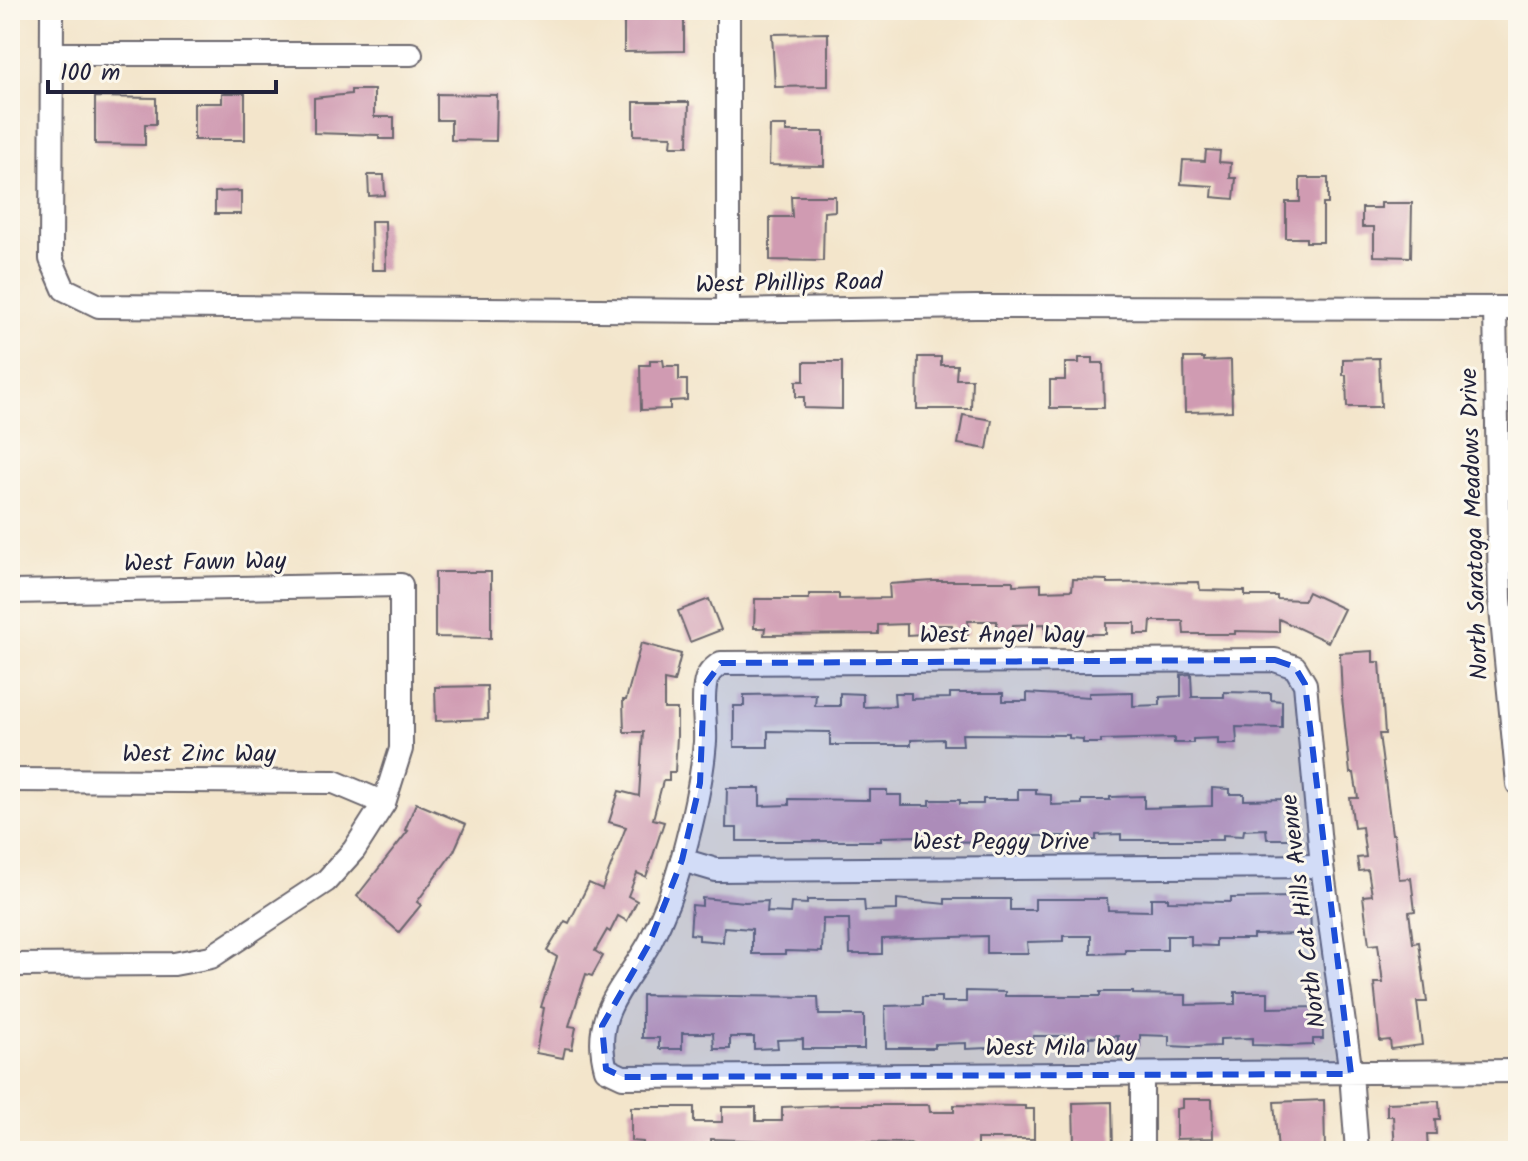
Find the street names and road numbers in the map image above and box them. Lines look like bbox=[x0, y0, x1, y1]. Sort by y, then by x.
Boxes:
street label: West Phillips Road bbox=[695, 263, 884, 305]
street label: North Saratoga Meadows Drive bbox=[1450, 367, 1500, 681]
street label: West Fawn Way bbox=[123, 542, 287, 584]
street label: West Angel Way bbox=[919, 616, 1085, 655]
street label: West Zinc Way bbox=[122, 735, 277, 774]
street label: North Cat Hills Avenue bbox=[1270, 792, 1338, 1030]
street label: West Peggy Drive bbox=[913, 823, 1089, 862]
street label: West Mila Way bbox=[985, 1029, 1137, 1068]

